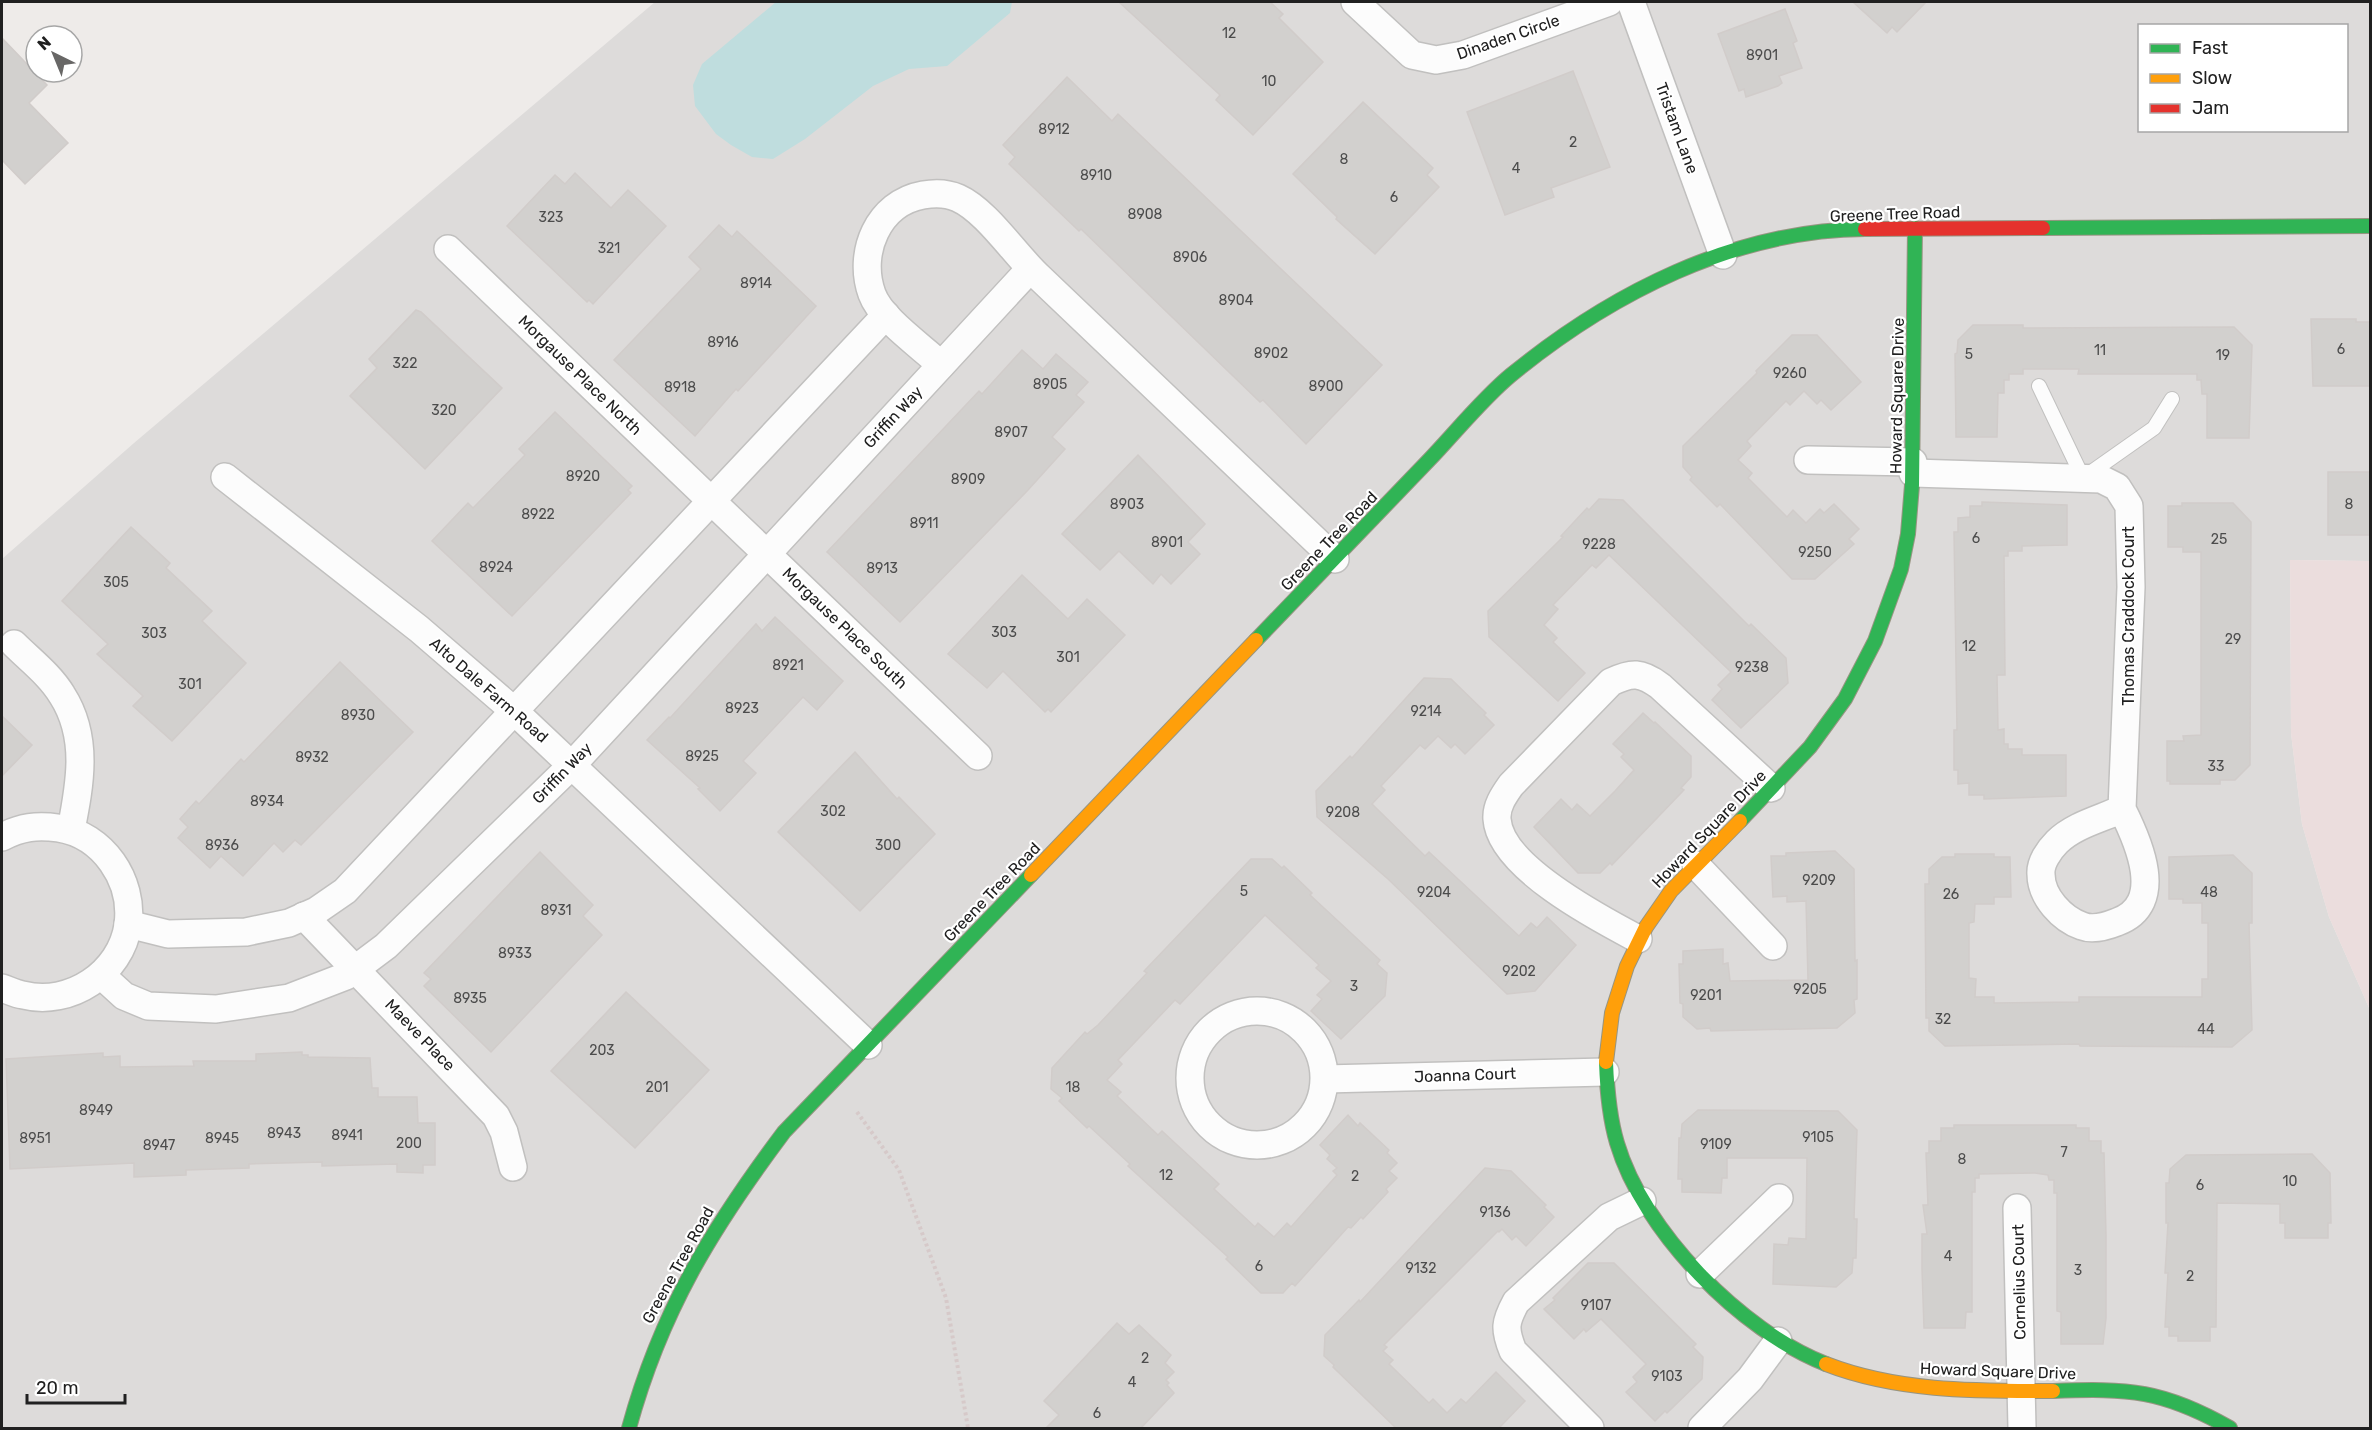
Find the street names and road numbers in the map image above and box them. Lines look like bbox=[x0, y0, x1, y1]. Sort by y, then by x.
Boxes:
street label: Dinaden Circle bbox=[1454, 10, 1562, 64]
street label: Tristam Lane bbox=[1652, 80, 1702, 176]
street label: Greene Tree Road bbox=[1829, 202, 1961, 226]
street label: Morgause Place North bbox=[514, 311, 646, 439]
street label: Howard Square Drive bbox=[1886, 318, 1908, 474]
street label: Griffin Way bbox=[860, 382, 927, 452]
street label: Greene Tree Road bbox=[1277, 487, 1381, 595]
street label: Thomas Craddock Court bbox=[2119, 526, 2138, 706]
street label: Morgause Place South bbox=[779, 563, 911, 693]
street label: Alto Dale Farm Road bbox=[426, 633, 552, 747]
street label: Griffin Way bbox=[528, 738, 596, 808]
street label: Howard Square Drive bbox=[1648, 766, 1770, 892]
street label: Greene Tree Road bbox=[940, 838, 1044, 946]
street label: Maeve Place bbox=[381, 995, 459, 1075]
street label: Joanna Court bbox=[1414, 1064, 1516, 1086]
street label: Greene Tree Road bbox=[638, 1203, 718, 1327]
street label: Cornelius Court bbox=[2008, 1224, 2030, 1340]
street label: Howard Square Drive bbox=[1920, 1359, 2077, 1383]

